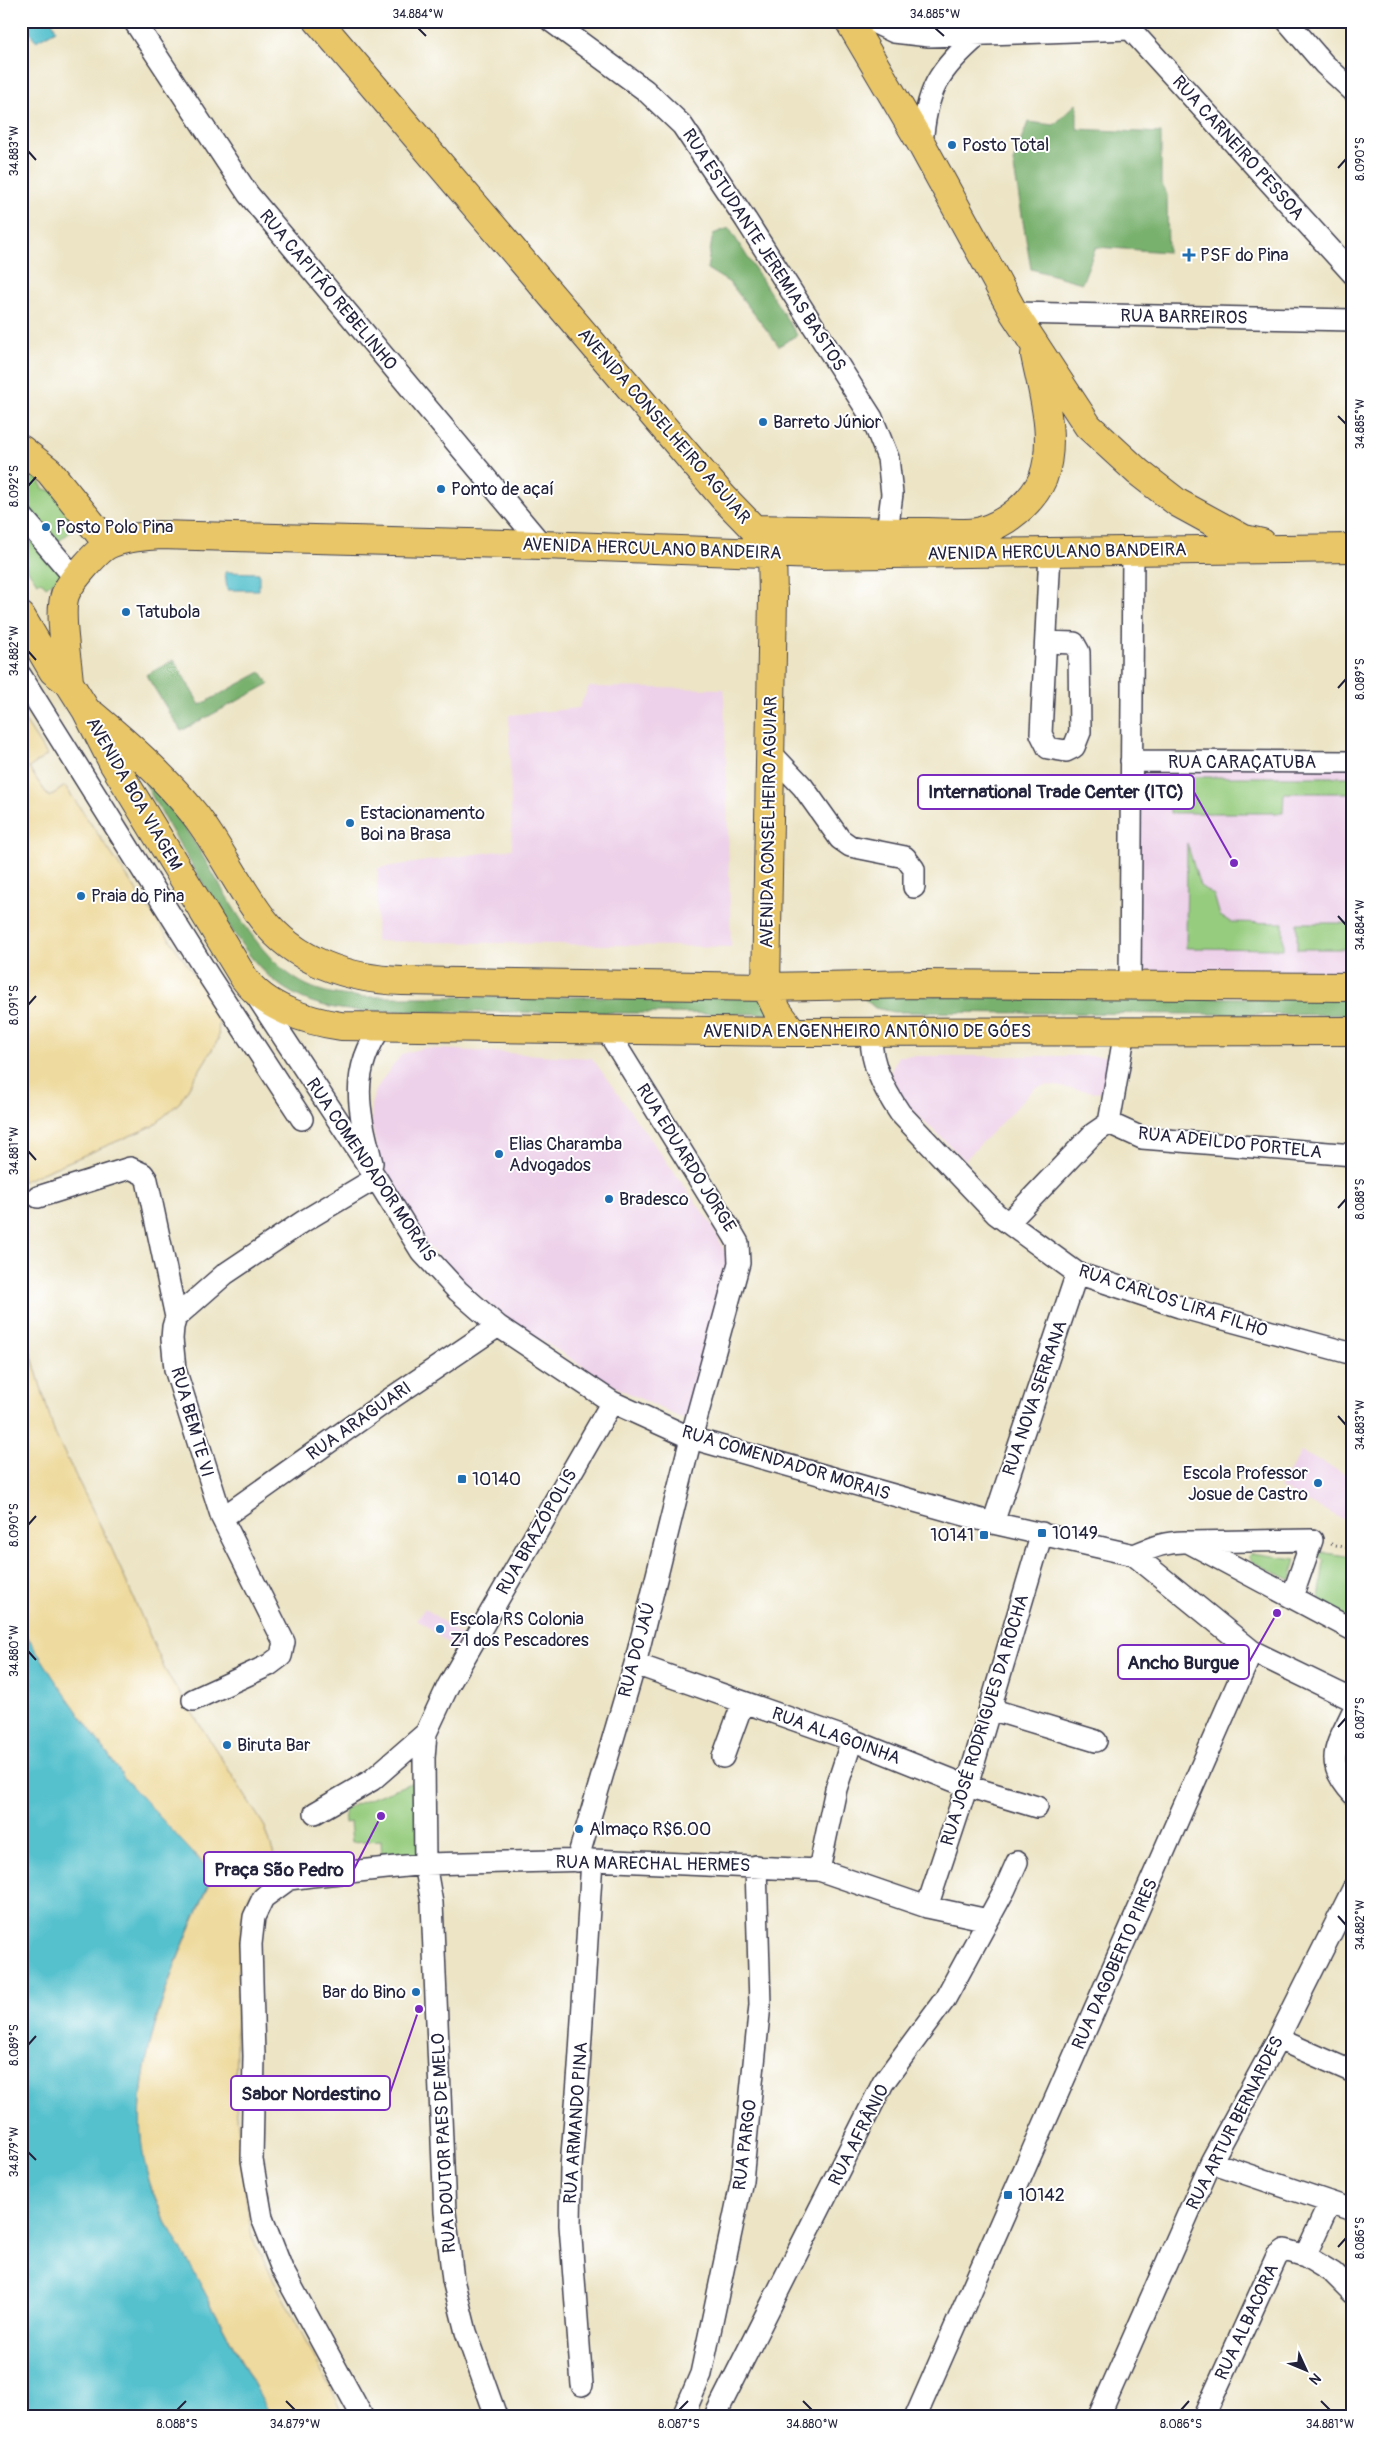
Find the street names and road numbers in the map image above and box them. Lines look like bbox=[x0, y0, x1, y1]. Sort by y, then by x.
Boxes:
street label: RUA CARNEIRO PESSOA bbox=[1167, 71, 1309, 225]
street label: RUA ESTUDANTE JEREMIAS BASTOS bbox=[677, 125, 851, 375]
street label: RUA CAPITÃO REBELINHO bbox=[254, 205, 402, 375]
street label: RUA BARREIROS bbox=[1120, 304, 1248, 330]
street label: AVENIDA CONSELHEIRO AGUIAR bbox=[573, 323, 755, 529]
street label: AVENIDA HERCULANO BANDEIRA bbox=[522, 533, 782, 565]
street label: AVENIDA HERCULANO BANDEIRA bbox=[927, 538, 1187, 566]
street label: AVENIDA CONSELHEIRO AGUIAR bbox=[755, 696, 783, 948]
street label: AVENIDA BOA VIAGEM bbox=[81, 713, 187, 875]
street label: RUA CARAÇATUBA bbox=[1168, 751, 1316, 774]
street label: AVENIDA ENGENHEIRO ANTÔNIO DE GÓES bbox=[703, 1019, 1031, 1043]
street label: RUA COMENDADOR MORAIS bbox=[301, 1074, 441, 1266]
street label: RUA EDUARDO JORGE bbox=[631, 1079, 741, 1237]
street label: RUA ADEILDO PORTELA bbox=[1137, 1122, 1324, 1164]
street label: RUA CARLOS LIRA FILHO bbox=[1076, 1260, 1270, 1342]
street label: RUA NOVA SERRANA bbox=[998, 1317, 1072, 1479]
street label: RUA BEM TE VI bbox=[165, 1364, 219, 1480]
street label: RUA ARAGUARI bbox=[302, 1376, 416, 1466]
street label: RUA COMENDADOR MORAIS bbox=[679, 1420, 893, 1506]
street label: RUA BRAZÓPOLIS bbox=[491, 1464, 582, 1599]
street label: RUA JOSÉ RODRIGUES DA ROCHA bbox=[936, 1591, 1034, 1848]
street label: RUA DO JAÚ bbox=[613, 1600, 661, 1700]
street label: RUA ALAGOINHA bbox=[769, 1702, 904, 1770]
street label: RUA MARECHAL HERMES bbox=[556, 1851, 750, 1877]
street label: RUA DAGOBERTO PIRES bbox=[1067, 1875, 1163, 2053]
street label: RUA DOUTOR PAES DE MELO bbox=[427, 2032, 461, 2254]
street label: RUA ARTUR BERNARDES bbox=[1181, 2032, 1289, 2214]
street label: RUA ARMANDO PINA bbox=[559, 2041, 593, 2205]
street label: RUA AFRÂNIO bbox=[824, 2081, 894, 2189]
street label: RUA PARGO bbox=[728, 2098, 762, 2192]
street label: RUA ALBACORA bbox=[1210, 2260, 1284, 2384]

